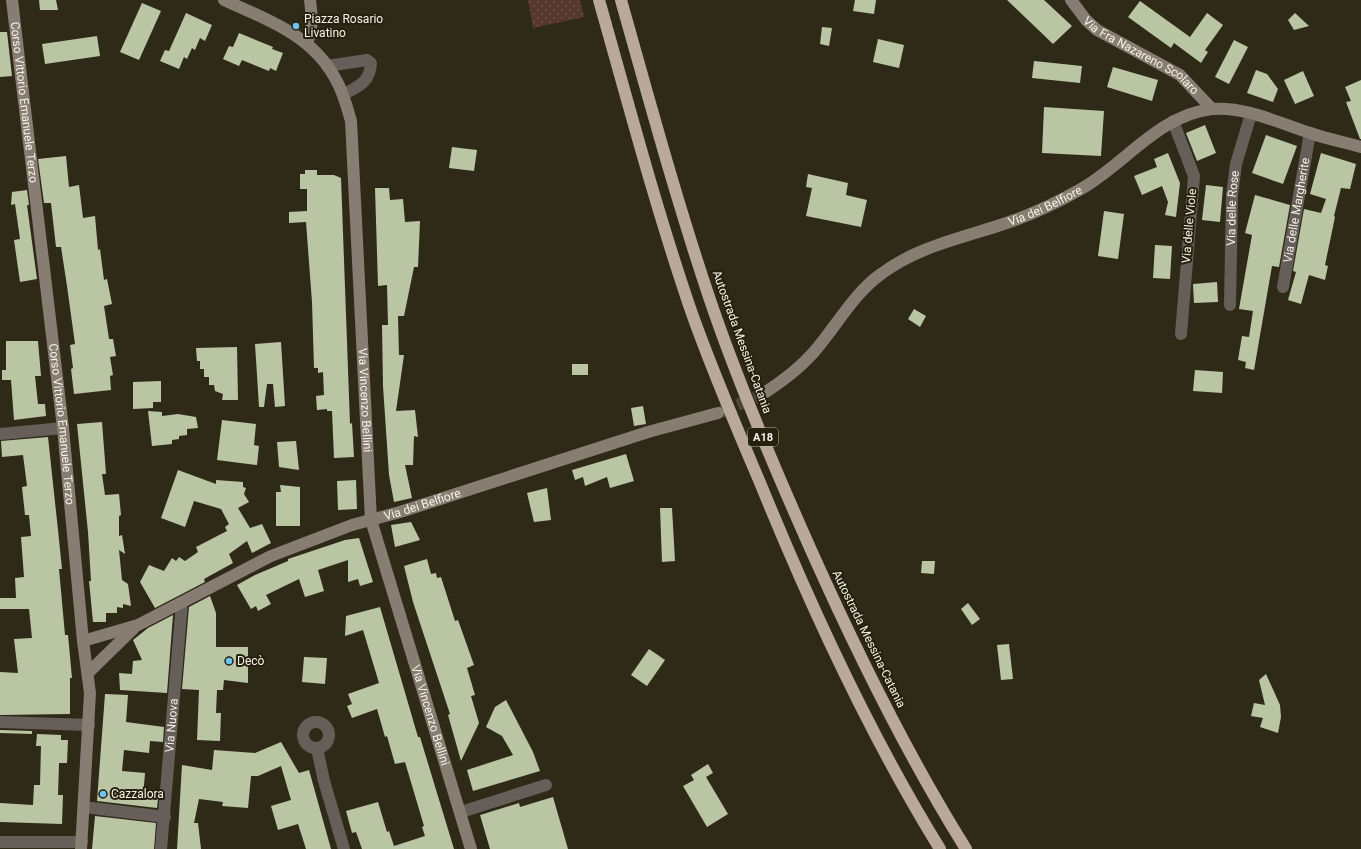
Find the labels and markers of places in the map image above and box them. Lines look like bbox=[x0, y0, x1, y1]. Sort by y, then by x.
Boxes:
place label: Piazza Rosario Livatino bbox=[304, 12, 383, 40]
marker: Piazza Rosario Livatino bbox=[291, 21, 301, 31]
place label: Decò bbox=[237, 654, 265, 668]
marker: Decò bbox=[224, 656, 234, 666]
place label: Cazzalora bbox=[111, 787, 164, 801]
marker: Cazzalora bbox=[98, 789, 108, 799]

